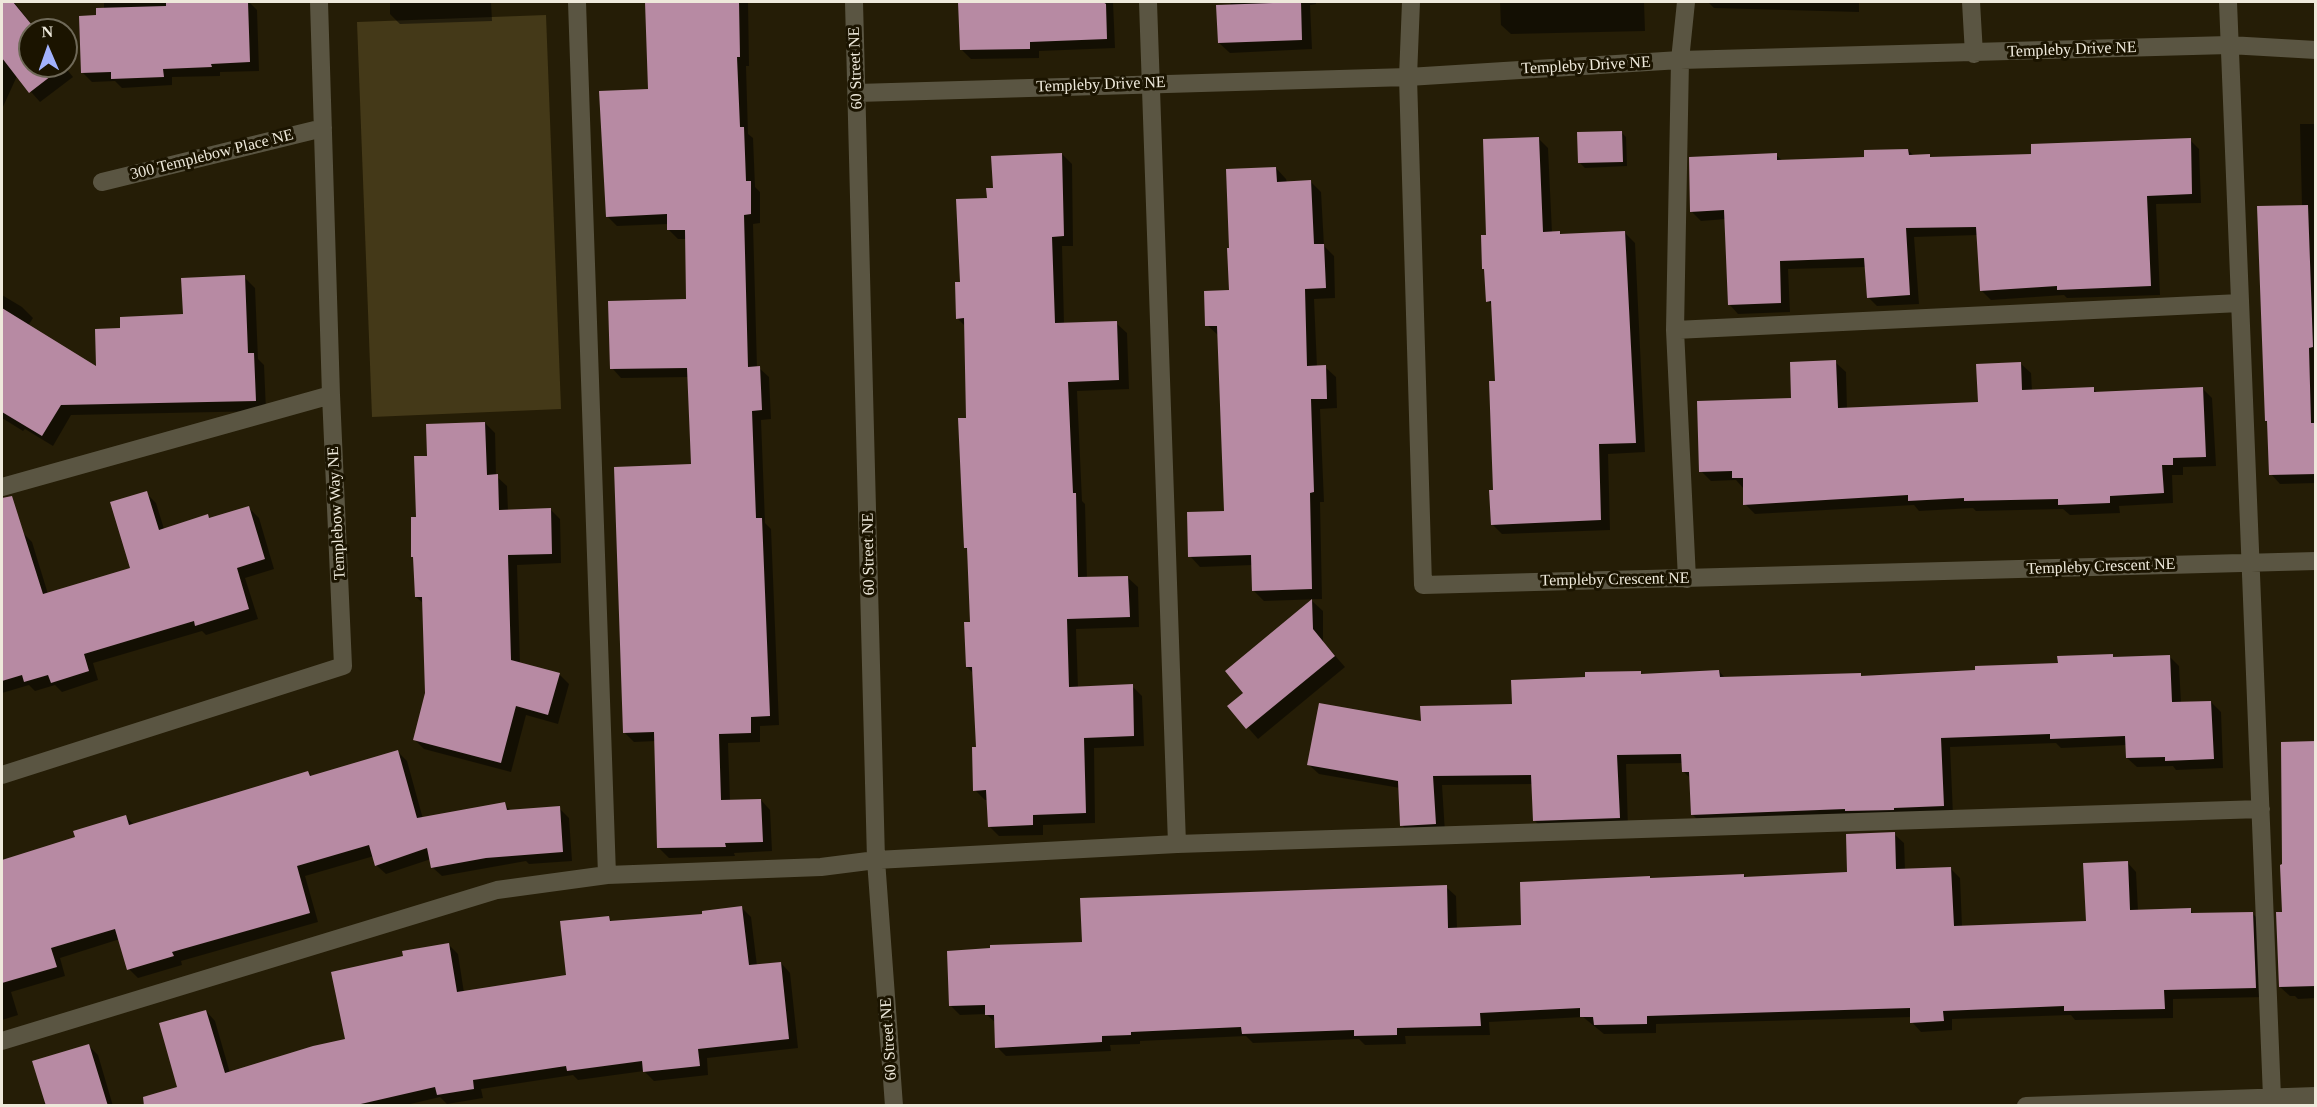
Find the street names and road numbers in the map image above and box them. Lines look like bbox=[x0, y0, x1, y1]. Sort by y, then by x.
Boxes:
street label: 60 Street NE bbox=[845, 26, 867, 110]
street label: Templeby Drive NE bbox=[2007, 38, 2137, 62]
street label: Templeby Drive NE bbox=[1521, 53, 1651, 79]
street label: Templeby Drive NE bbox=[1036, 73, 1166, 97]
street label: 300 Templebow Place NE bbox=[129, 125, 295, 185]
street label: Templebow Way NE bbox=[324, 446, 350, 580]
street label: 60 Street NE bbox=[859, 513, 879, 595]
street label: Templeby Crescent NE bbox=[2026, 555, 2176, 579]
street label: Templeby Crescent NE bbox=[1540, 569, 1690, 591]
street label: 60 Street NE bbox=[877, 997, 901, 1081]

